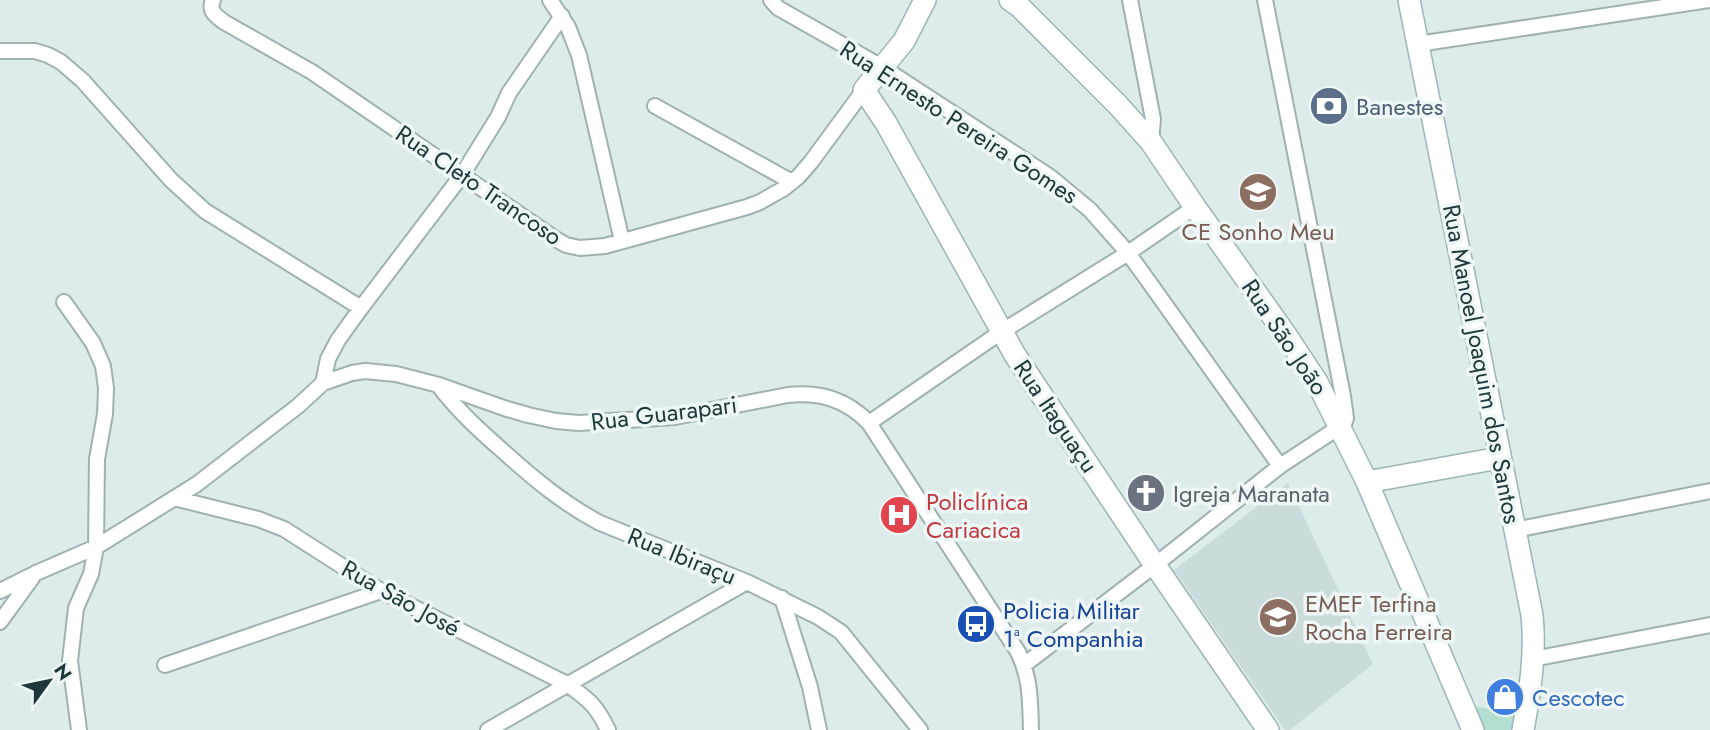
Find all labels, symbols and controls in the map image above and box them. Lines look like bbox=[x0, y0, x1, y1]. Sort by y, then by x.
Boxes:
street label: Rua Ernesto Pereira Gomes bbox=[833, 32, 1085, 212]
bank icon: Banestes bbox=[1308, 85, 1350, 127]
place label: Banestes bbox=[1356, 89, 1443, 124]
street label: Rua Cleto Trancoso bbox=[389, 116, 569, 254]
school or university icon: CE Sonho Meu bbox=[1237, 171, 1279, 213]
street label: Rua Manoel Joaquim dos Santos bbox=[1434, 201, 1530, 527]
place label: CE Sonho Meu bbox=[1182, 214, 1335, 249]
street label: Rua São João bbox=[1233, 272, 1337, 402]
street label: Rua Itaguaçu bbox=[1005, 352, 1107, 480]
street label: Rua Guarapari bbox=[589, 387, 739, 439]
church icon: Igreja Maranata bbox=[1125, 472, 1167, 514]
place label: Igreja Maranata bbox=[1173, 476, 1330, 511]
place label: Policlínica Cariacica bbox=[926, 484, 1028, 547]
hospital icon: Policlínica Cariacica bbox=[878, 494, 920, 536]
street label: Rua Ibiraçu bbox=[622, 518, 742, 594]
street label: Rua São José bbox=[335, 551, 467, 645]
place label: EMEF Terfina Rocha Ferreira bbox=[1305, 586, 1452, 649]
place label: Policia Militar 1ª Companhia bbox=[1003, 593, 1143, 656]
school or university icon: EMEF Terfina Rocha Ferreira bbox=[1257, 596, 1299, 638]
bus stop icon: Policia Militar 1ª Companhia bbox=[955, 603, 997, 645]
north arrow bbox=[14, 646, 84, 716]
text: N bbox=[47, 658, 78, 686]
shop icon: Cescotec bbox=[1484, 676, 1526, 718]
place label: Cescotec bbox=[1532, 680, 1625, 715]

